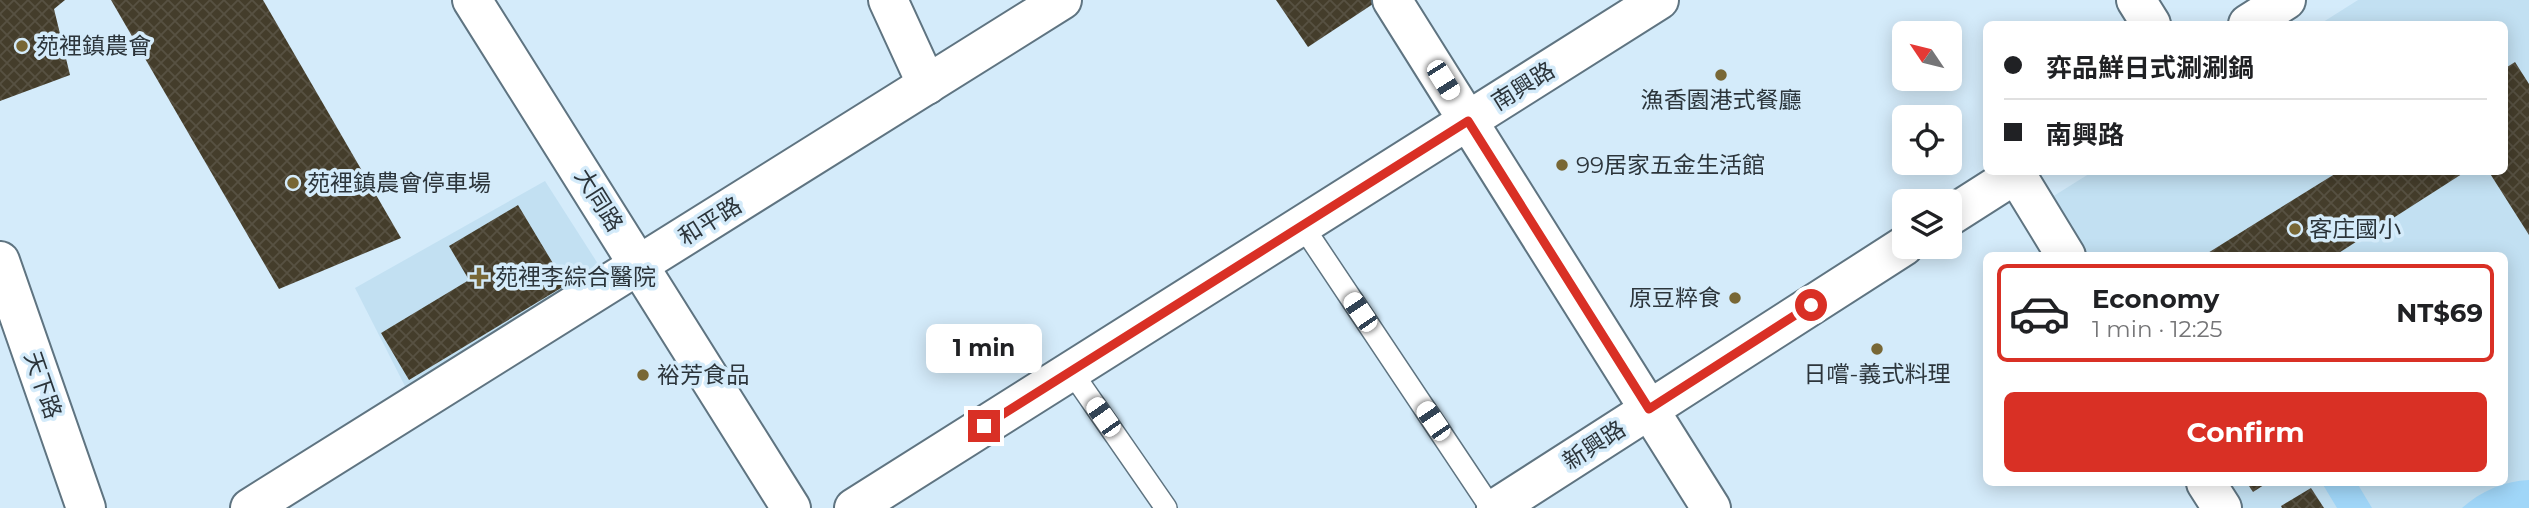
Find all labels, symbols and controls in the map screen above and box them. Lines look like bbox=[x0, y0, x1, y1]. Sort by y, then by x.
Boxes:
north arrow bbox=[1892, 21, 1962, 91]
map controls bbox=[1892, 21, 1962, 259]
place label: 苑裡鎮農會 bbox=[36, 32, 151, 60]
marker: 苑裡鎮農會 bbox=[14, 38, 30, 54]
text: 弈品鮮日式涮涮鍋 bbox=[2046, 52, 2254, 84]
street label: 南興路 bbox=[1486, 56, 1560, 116]
car bbox=[1423, 57, 1464, 103]
marker: 漁香園港式餐廳 bbox=[1713, 67, 1729, 83]
place label: 漁香園港式餐廳 bbox=[1641, 86, 1802, 114]
button: locate bbox=[1892, 105, 1962, 175]
text: 南興路 bbox=[2046, 119, 2124, 151]
place label: 99居家五金生活館 bbox=[1576, 151, 1765, 179]
marker: 99居家五金生活館 bbox=[1554, 157, 1570, 173]
street label: 大同路 bbox=[569, 163, 629, 237]
place label: 苑裡鎮農會停車場 bbox=[307, 169, 491, 197]
marker: 苑裡鎮農會停車場 bbox=[285, 175, 301, 191]
button: layers bbox=[1892, 189, 1962, 259]
street label: 和平路 bbox=[673, 191, 747, 251]
place label: 客庄國小 bbox=[2309, 215, 2401, 243]
marker: 客庄國小 bbox=[2287, 221, 2303, 237]
place label: 苑裡李綜合醫院 bbox=[495, 263, 656, 291]
marker: 苑裡李綜合醫院 bbox=[469, 267, 489, 287]
icon: car bbox=[2008, 282, 2071, 345]
text: Economy bbox=[2092, 283, 2219, 315]
place label: 原豆粹食 bbox=[1629, 284, 1721, 312]
car bbox=[1340, 289, 1381, 335]
route start bbox=[1795, 289, 1827, 321]
marker: 原豆粹食 bbox=[1727, 290, 1743, 306]
text: NT$69 bbox=[2396, 297, 2483, 329]
text: 1 min · 12:25 bbox=[2092, 315, 2223, 343]
callout: 1 min bbox=[926, 324, 1042, 374]
text: 1 min bbox=[953, 334, 1015, 362]
marker: 日嚐-義式料理 bbox=[1869, 341, 1885, 357]
street label: 天下路 bbox=[19, 348, 67, 422]
place label: 日嚐-義式料理 bbox=[1804, 360, 1950, 388]
place label: 裕芳食品 bbox=[657, 361, 749, 389]
marker: 裕芳食品 bbox=[635, 367, 651, 383]
button: Confirm bbox=[2004, 392, 2487, 472]
car bbox=[1083, 394, 1124, 440]
car bbox=[1413, 398, 1454, 444]
route end bbox=[968, 410, 1000, 442]
street label: 新興路 bbox=[1557, 414, 1631, 476]

